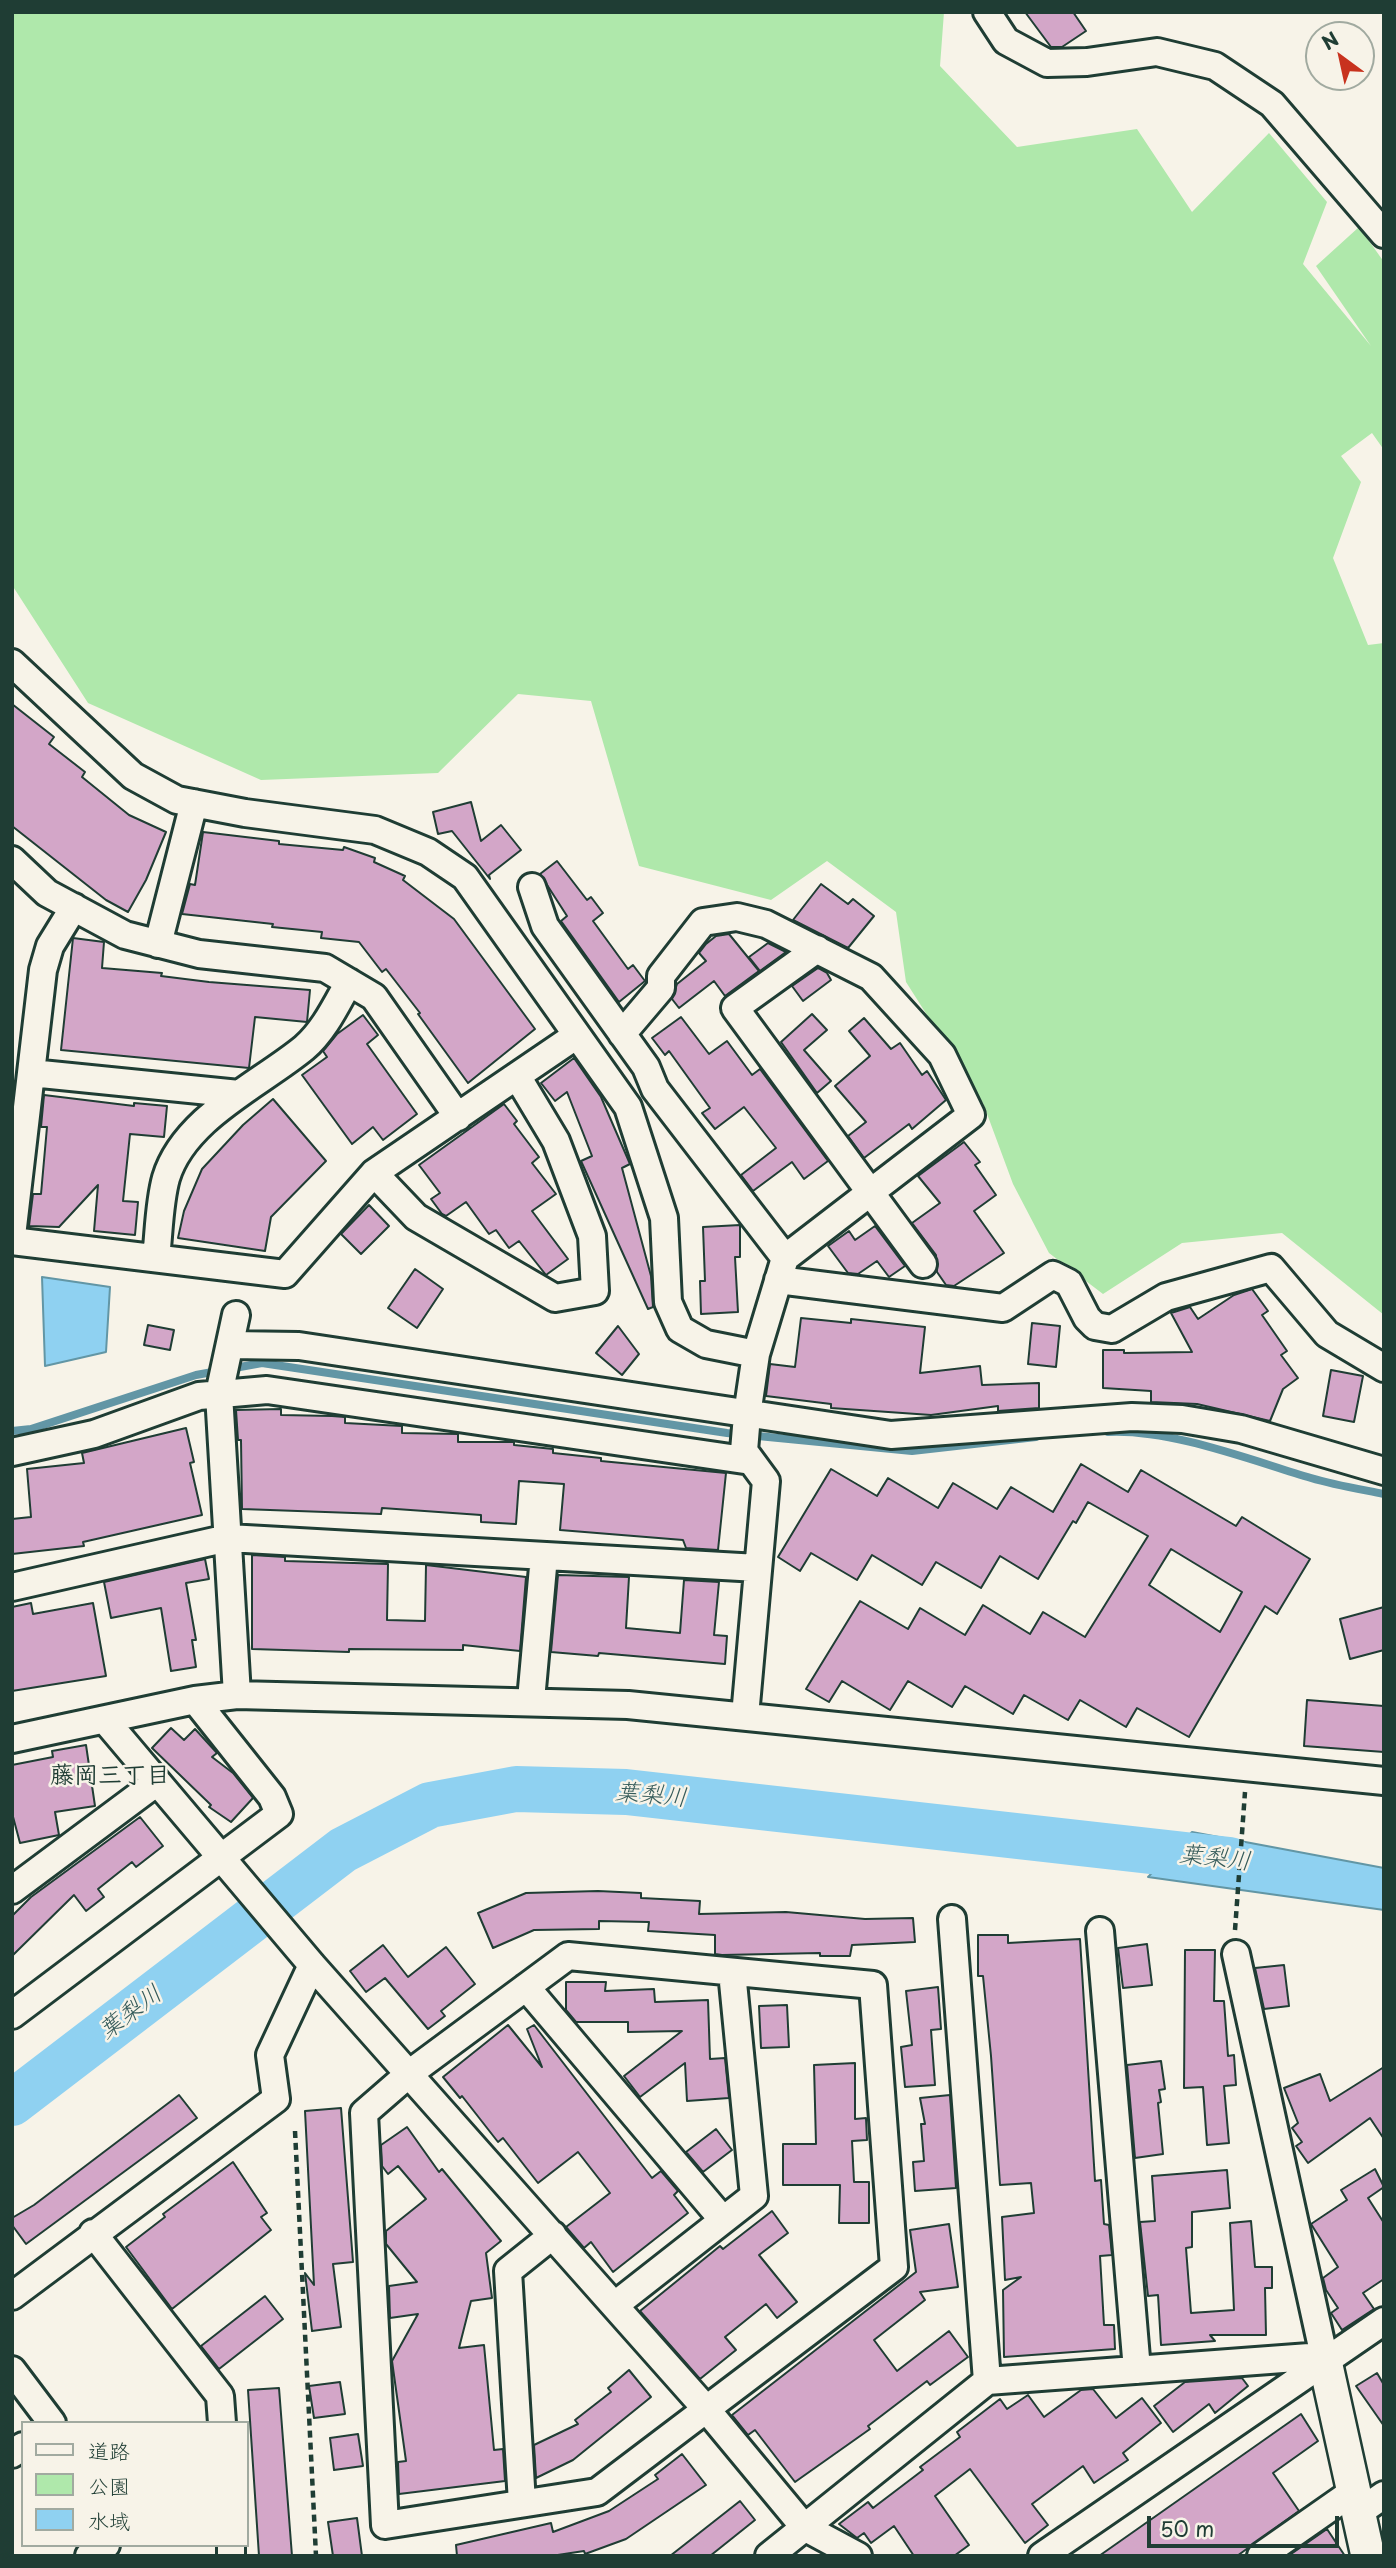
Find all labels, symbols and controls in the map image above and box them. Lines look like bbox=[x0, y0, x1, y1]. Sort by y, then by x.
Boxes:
north arrow bbox=[1305, 21, 1375, 91]
text: N bbox=[1316, 24, 1344, 56]
district label: 藤岡三丁目 bbox=[50, 1762, 170, 1790]
water label: 葉梨川 bbox=[614, 1779, 688, 1813]
water label: 葉梨川 bbox=[1178, 1841, 1252, 1877]
water label: 葉梨川 bbox=[94, 1980, 168, 2046]
legend bbox=[21, 2421, 248, 2547]
text: 道路 bbox=[88, 2434, 130, 2466]
text: 公園 bbox=[88, 2469, 130, 2501]
scale bar bbox=[1151, 2502, 1344, 2546]
text: 水域 bbox=[88, 2504, 130, 2536]
text: 50 m bbox=[1160, 2512, 1214, 2544]

